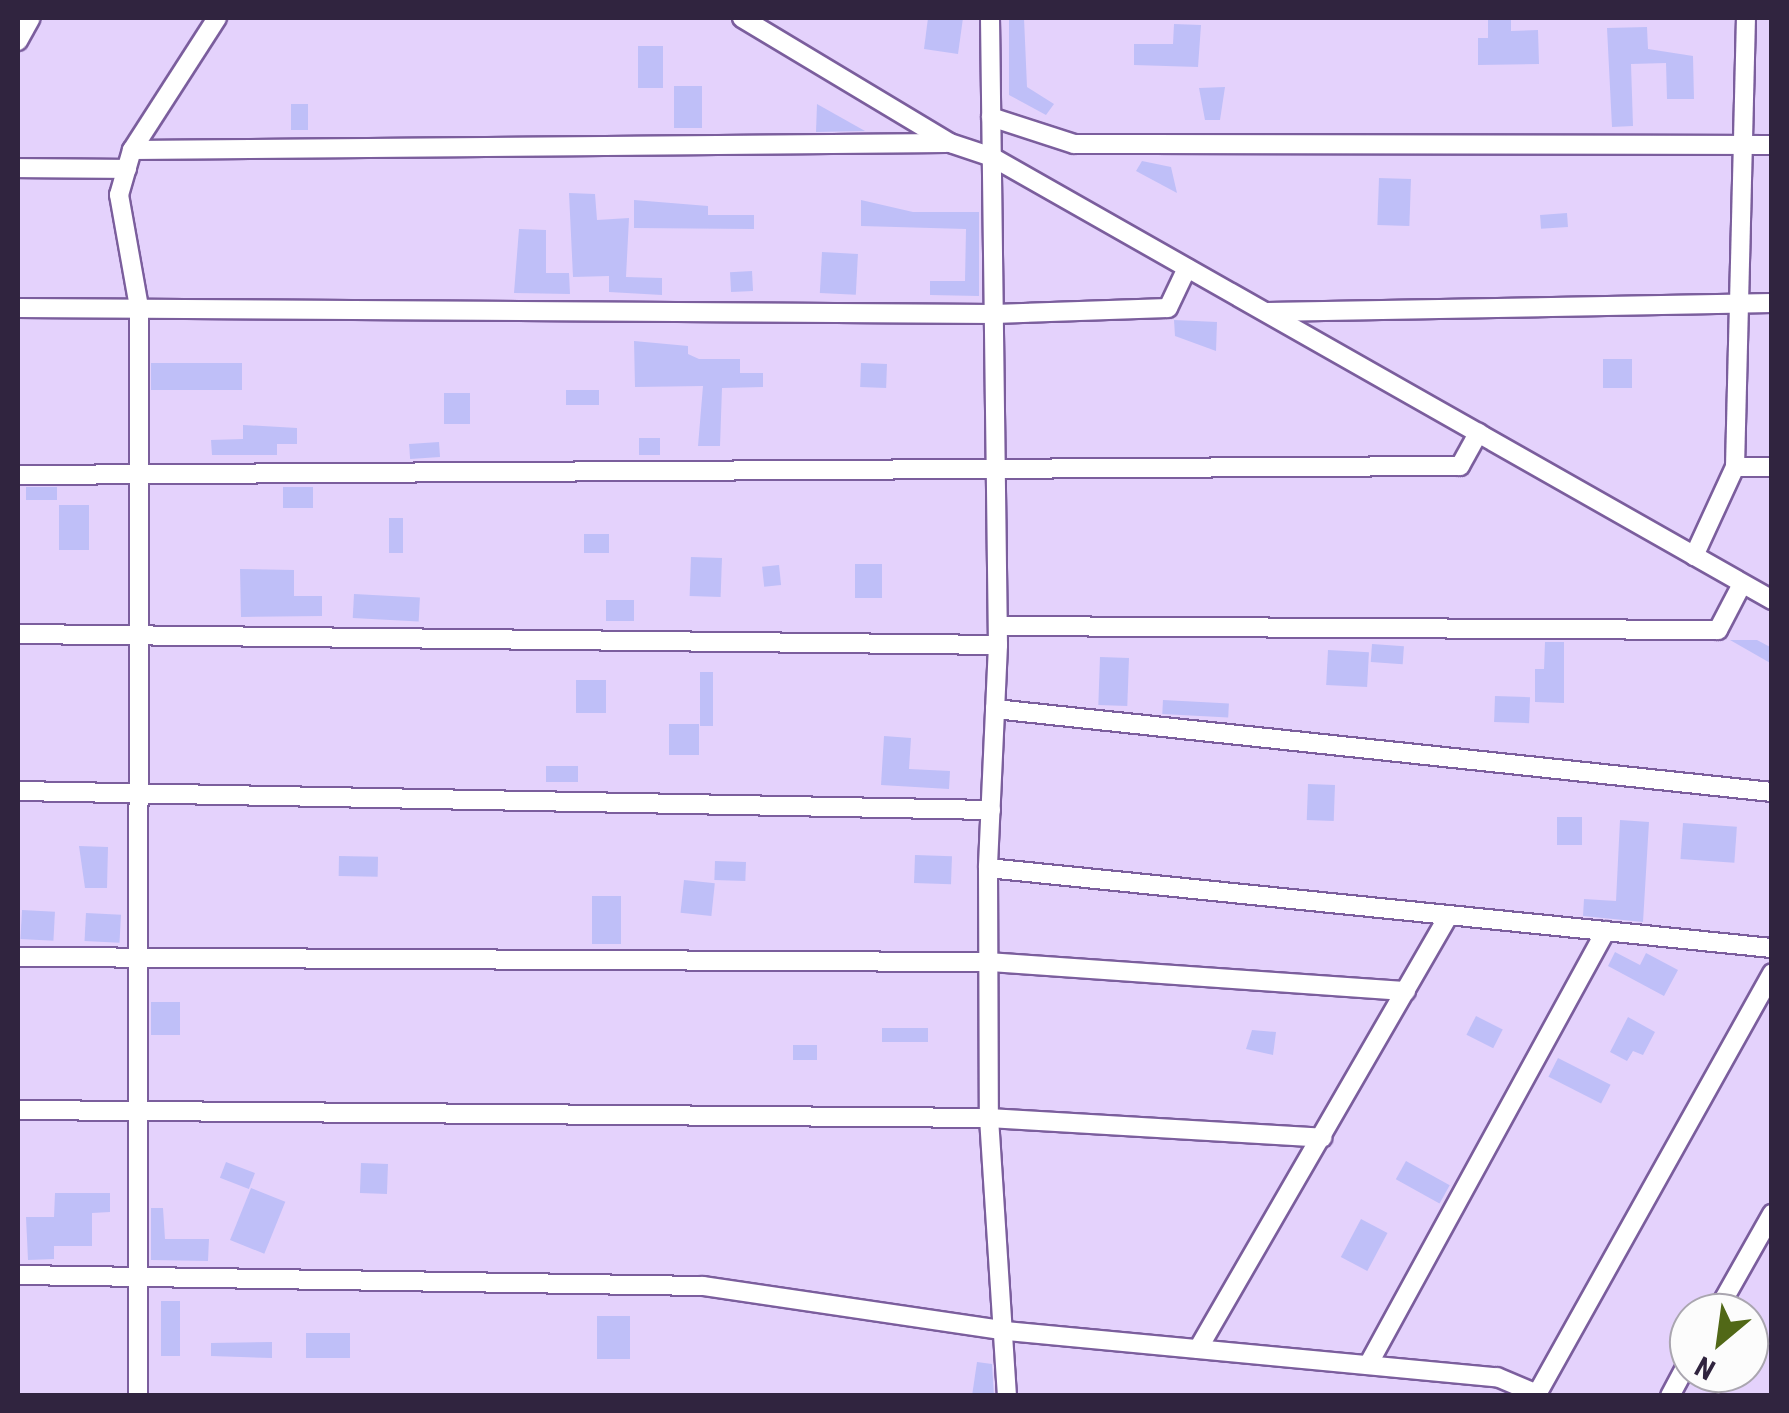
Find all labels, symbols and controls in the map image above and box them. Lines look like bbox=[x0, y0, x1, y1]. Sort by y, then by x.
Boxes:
north arrow bbox=[1669, 1293, 1769, 1393]
text: N bbox=[1690, 1349, 1721, 1387]

